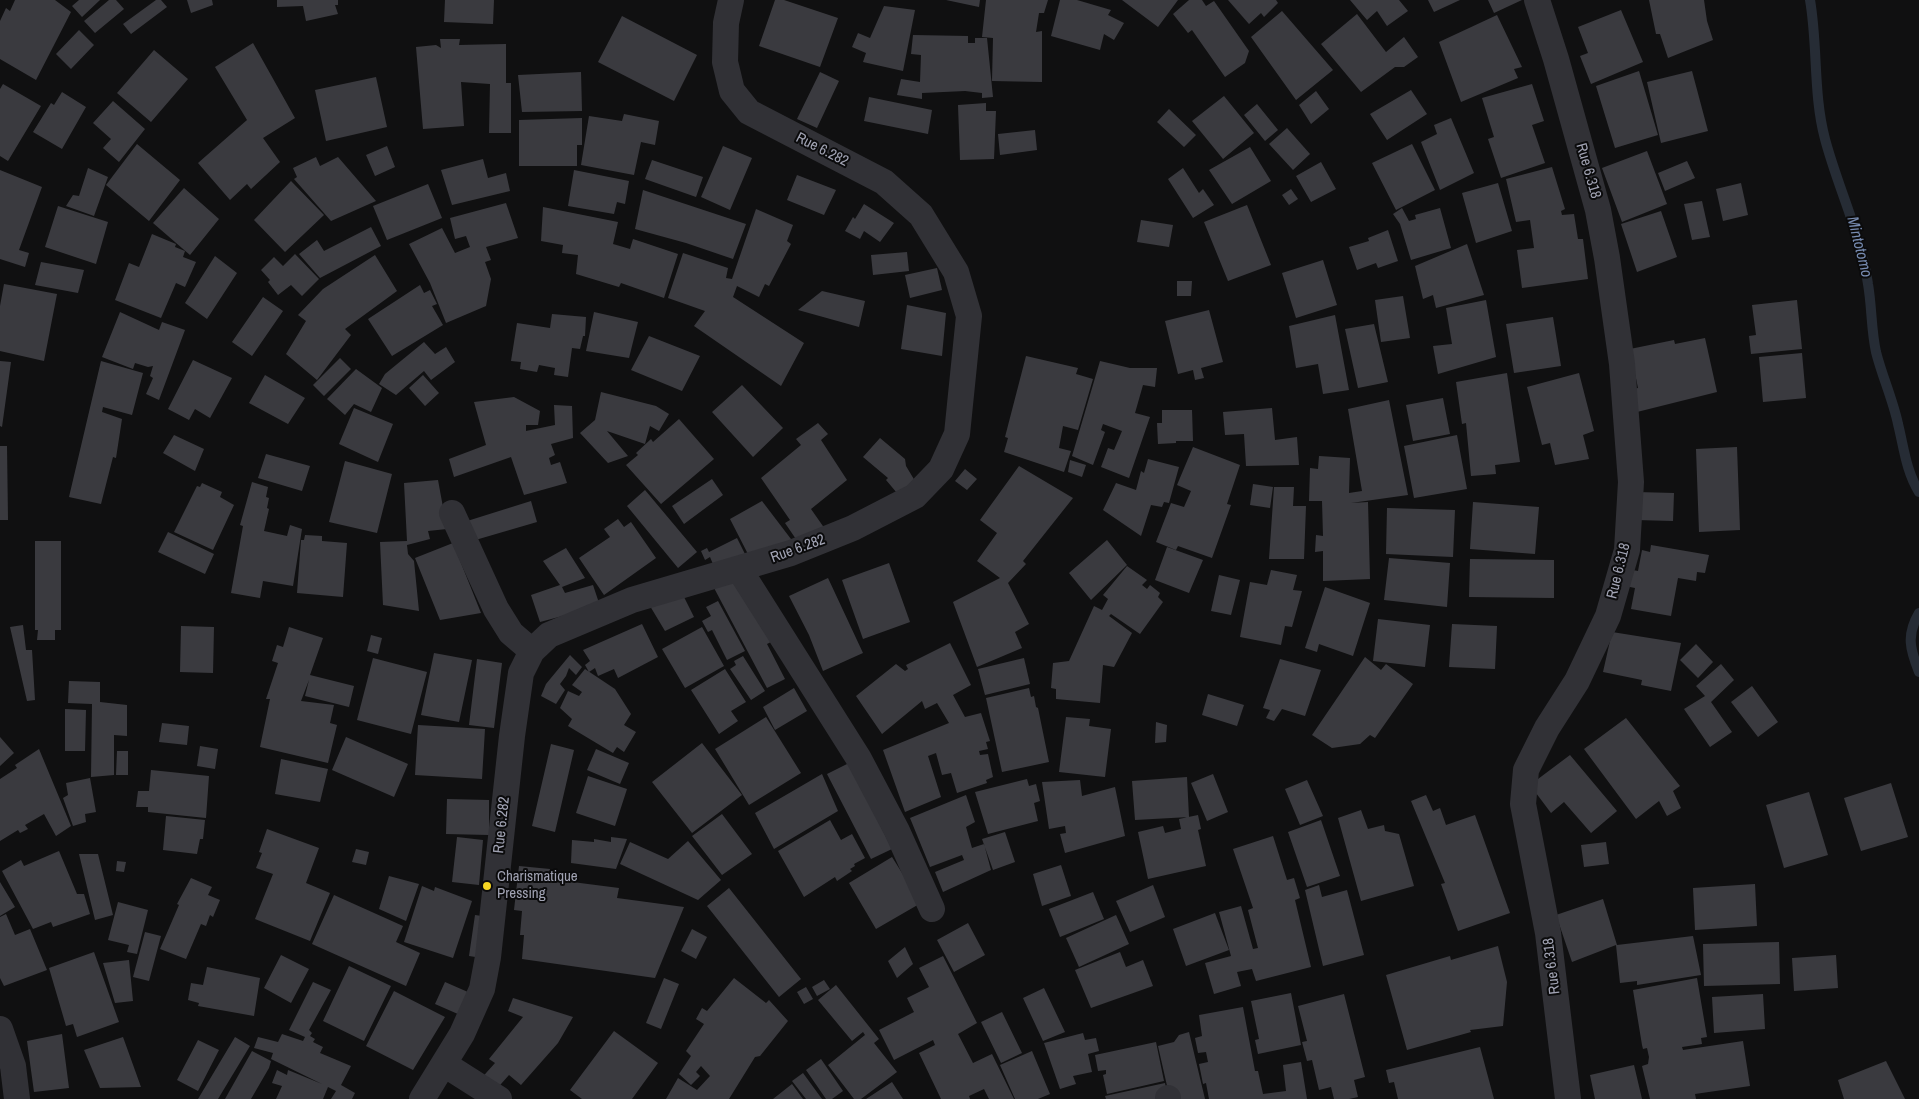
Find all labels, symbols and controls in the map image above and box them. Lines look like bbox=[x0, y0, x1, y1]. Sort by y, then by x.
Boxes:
street label: Rue 6.282 bbox=[793, 129, 851, 171]
street label: Rue 6.318 bbox=[1572, 141, 1604, 201]
water label: Mintotomo bbox=[1842, 215, 1876, 279]
street label: Rue 6.282 bbox=[768, 531, 828, 567]
street label: Rue 6.318 bbox=[1603, 541, 1635, 601]
street label: Rue 6.282 bbox=[490, 796, 514, 854]
place label: Charismatique Pressing bbox=[497, 868, 578, 903]
marker: Charismatique Pressing bbox=[481, 880, 493, 892]
street label: Rue 6.318 bbox=[1540, 937, 1564, 995]

